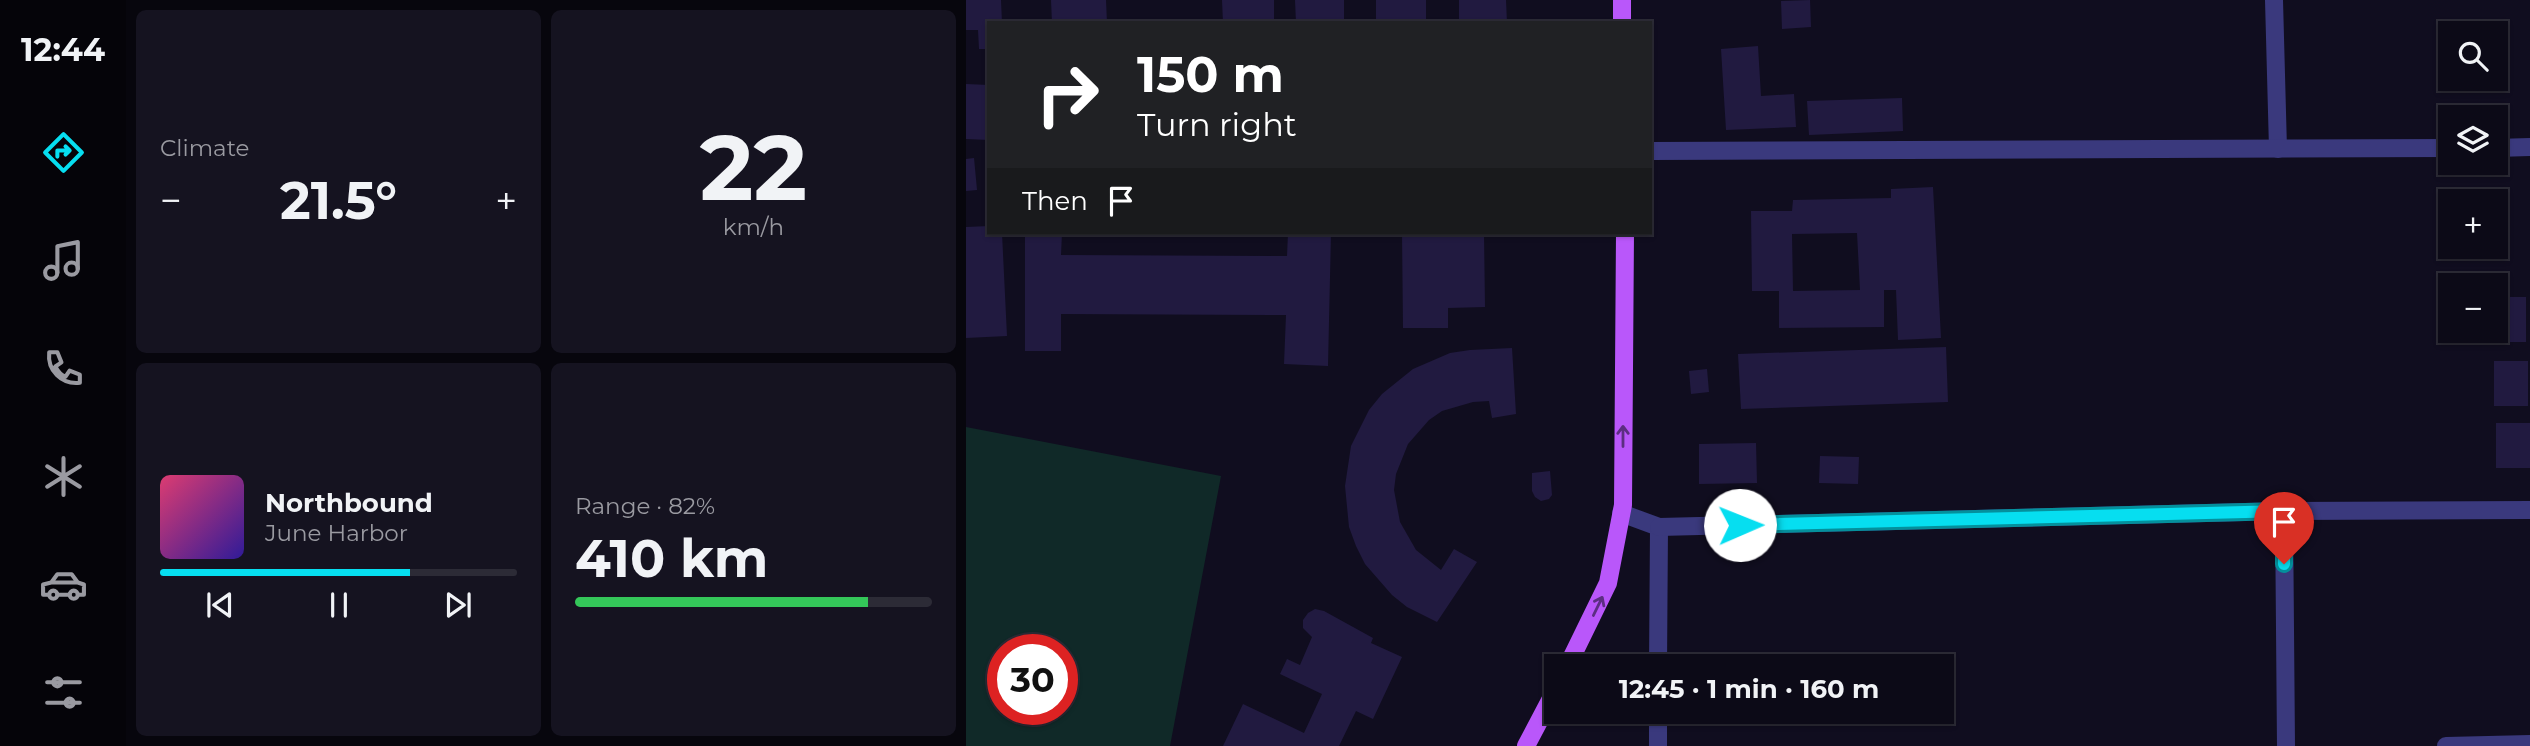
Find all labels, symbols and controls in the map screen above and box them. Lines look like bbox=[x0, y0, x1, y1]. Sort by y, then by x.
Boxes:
map controls bbox=[2438, 21, 2508, 343]
button: search bbox=[2438, 21, 2508, 91]
text: 12:44 bbox=[21, 30, 105, 69]
text: 150 m bbox=[1137, 45, 1284, 104]
icon: right bbox=[1022, 49, 1113, 140]
text: Turn right bbox=[1137, 105, 1297, 144]
button: layers bbox=[2438, 105, 2508, 175]
text: 22 bbox=[700, 112, 807, 223]
icon: directions bbox=[39, 128, 88, 177]
text: Climate bbox=[160, 134, 249, 162]
text: 21.5° bbox=[280, 169, 397, 232]
text: − bbox=[160, 177, 182, 224]
text: + bbox=[495, 177, 517, 224]
icon: arrive bbox=[1102, 182, 1140, 220]
text: Then bbox=[1022, 185, 1088, 217]
button: + bbox=[2438, 189, 2508, 259]
text: km/h bbox=[723, 213, 784, 241]
icon: music bbox=[39, 236, 88, 285]
button: − bbox=[2438, 273, 2508, 343]
icon: phone bbox=[39, 344, 88, 393]
one-way arrow bbox=[1616, 425, 1630, 448]
icon: climate bbox=[39, 452, 88, 501]
text: Northbound bbox=[265, 487, 433, 519]
position arrow bbox=[1703, 488, 1777, 562]
text: Range · 82% bbox=[575, 492, 715, 520]
pin bbox=[2254, 492, 2314, 564]
icon: arrive bbox=[2265, 503, 2303, 541]
text: June Harbor bbox=[265, 519, 408, 547]
text: 410 km bbox=[575, 527, 768, 590]
icon: car bbox=[39, 560, 88, 609]
icon: previous bbox=[201, 586, 239, 624]
icon: pause bbox=[320, 586, 358, 624]
icon: next bbox=[439, 586, 477, 624]
one-way arrow bbox=[1592, 596, 1605, 617]
speed limit sign: 30 bbox=[987, 634, 1078, 725]
icon: filters bbox=[39, 668, 88, 717]
text: 12:45 · 1 min · 160 m bbox=[1619, 673, 1879, 705]

